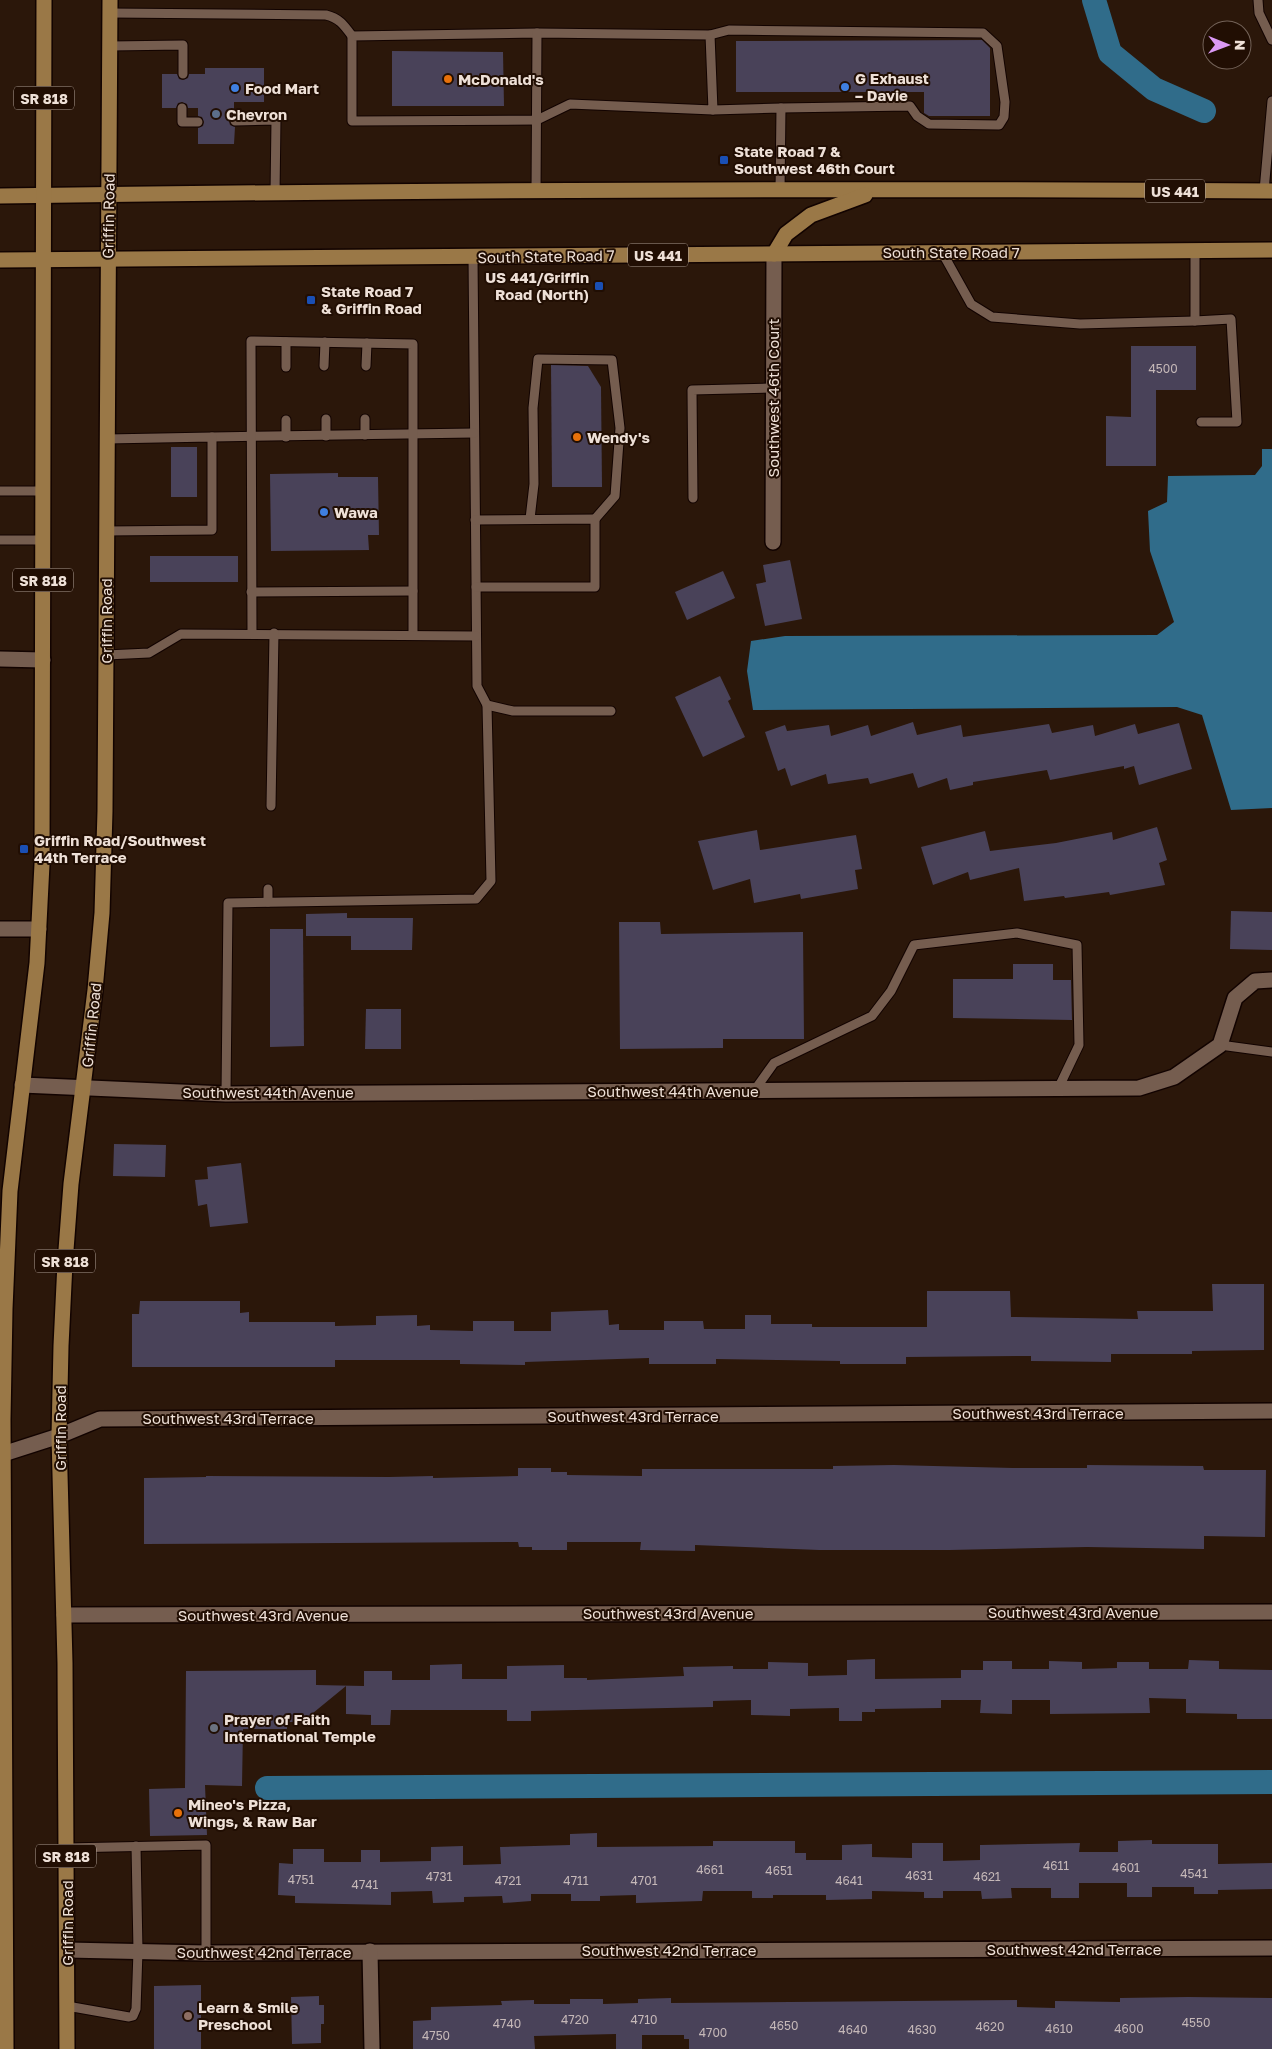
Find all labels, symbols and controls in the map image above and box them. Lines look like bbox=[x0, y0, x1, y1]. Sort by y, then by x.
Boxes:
north arrow bbox=[1202, 20, 1252, 70]
text: N bbox=[1232, 40, 1249, 51]
place label: G Exhaust – Davie bbox=[855, 69, 929, 104]
place label: McDonald's bbox=[458, 70, 544, 88]
marker: McDonald's bbox=[442, 73, 454, 85]
place label: Food Mart bbox=[245, 79, 319, 97]
marker: G Exhaust – Davie bbox=[839, 81, 851, 93]
marker: Food Mart bbox=[229, 82, 241, 94]
road number: SR 818 bbox=[14, 86, 74, 110]
place label: Chevron bbox=[226, 105, 287, 123]
marker: Chevron bbox=[210, 108, 222, 120]
place label: State Road 7 & Southwest 46th Court bbox=[734, 142, 895, 177]
marker: State Road 7 & Southwest 46th Court bbox=[718, 154, 730, 166]
street label: Griffin Road bbox=[98, 173, 118, 259]
road number: US 441 bbox=[1145, 180, 1205, 202]
street label: South State Road 7 bbox=[882, 243, 1020, 261]
road number: US 441 bbox=[628, 244, 688, 266]
street label: South State Road 7 bbox=[477, 246, 615, 266]
place label: US 441/Griffin Road (North) bbox=[485, 268, 589, 303]
marker: US 441/Griffin Road (North) bbox=[593, 280, 605, 292]
place label: State Road 7 & Griffin Road bbox=[321, 282, 422, 317]
marker: State Road 7 & Griffin Road bbox=[305, 294, 317, 306]
street label: Southwest 46th Court bbox=[764, 319, 782, 477]
house number: 4500 bbox=[1148, 361, 1178, 376]
place label: Wendy's bbox=[587, 428, 650, 446]
marker: Wendy's bbox=[571, 431, 583, 443]
place label: Wawa bbox=[334, 503, 378, 521]
marker: Wawa bbox=[318, 506, 330, 518]
road number: SR 818 bbox=[13, 568, 73, 592]
street label: Griffin Road bbox=[97, 578, 115, 664]
place label: Griffin Road/Southwest 44th Terrace bbox=[34, 831, 206, 866]
marker: Griffin Road/Southwest 44th Terrace bbox=[18, 843, 30, 855]
street label: Griffin Road bbox=[78, 982, 104, 1068]
street label: Southwest 44th Avenue bbox=[587, 1082, 759, 1100]
street label: Southwest 44th Avenue bbox=[182, 1083, 354, 1101]
road number: SR 818 bbox=[35, 1250, 95, 1272]
street label: Griffin Road bbox=[51, 1385, 69, 1471]
street label: Southwest 43rd Terrace bbox=[952, 1404, 1124, 1422]
street label: Southwest 43rd Terrace bbox=[547, 1407, 719, 1425]
street label: Southwest 43rd Terrace bbox=[142, 1409, 314, 1427]
street label: Southwest 43rd Avenue bbox=[988, 1603, 1159, 1621]
street label: Southwest 43rd Avenue bbox=[583, 1604, 754, 1622]
street label: Southwest 43rd Avenue bbox=[178, 1606, 349, 1624]
place label: Prayer of Faith International Temple bbox=[224, 1710, 376, 1745]
marker: Prayer of Faith International Temple bbox=[208, 1722, 220, 1734]
place label: Mineo's Pizza, Wings, & Raw Bar bbox=[188, 1795, 317, 1830]
marker: Mineo's Pizza, Wings, & Raw Bar bbox=[172, 1807, 184, 1819]
road number: SR 818 bbox=[36, 1844, 96, 1868]
house number: 4611 bbox=[1043, 1858, 1069, 1873]
house number: 4601 bbox=[1112, 1860, 1140, 1875]
house number: 4661 bbox=[696, 1862, 724, 1877]
house number: 4651 bbox=[765, 1863, 793, 1878]
house number: 4541 bbox=[1180, 1866, 1208, 1881]
house number: 4631 bbox=[905, 1868, 933, 1883]
house number: 4731 bbox=[426, 1869, 452, 1884]
house number: 4621 bbox=[973, 1869, 1001, 1884]
house number: 4751 bbox=[288, 1872, 314, 1887]
house number: 4721 bbox=[495, 1873, 521, 1888]
house number: 4711 bbox=[563, 1873, 589, 1888]
house number: 4701 bbox=[631, 1873, 658, 1888]
house number: 4641 bbox=[835, 1873, 863, 1888]
house number: 4741 bbox=[352, 1877, 379, 1892]
street label: Griffin Road bbox=[58, 1880, 76, 1966]
street label: Southwest 42nd Terrace bbox=[987, 1940, 1162, 1958]
street label: Southwest 42nd Terrace bbox=[582, 1941, 757, 1959]
street label: Southwest 42nd Terrace bbox=[177, 1943, 352, 1961]
place label: Learn & Smile Preschool bbox=[198, 1998, 298, 2033]
marker: Learn & Smile Preschool bbox=[182, 2010, 194, 2022]
house number: 4720 bbox=[561, 2012, 589, 2027]
house number: 4710 bbox=[631, 2012, 657, 2027]
house number: 4550 bbox=[1182, 2015, 1210, 2030]
house number: 4740 bbox=[493, 2016, 521, 2031]
house number: 4650 bbox=[770, 2018, 798, 2033]
house number: 4620 bbox=[976, 2019, 1004, 2034]
house number: 4610 bbox=[1045, 2021, 1073, 2036]
house number: 4600 bbox=[1114, 2021, 1144, 2036]
house number: 4640 bbox=[838, 2022, 868, 2037]
house number: 4630 bbox=[907, 2022, 937, 2037]
house number: 4700 bbox=[699, 2025, 727, 2040]
house number: 4750 bbox=[422, 2028, 450, 2043]

